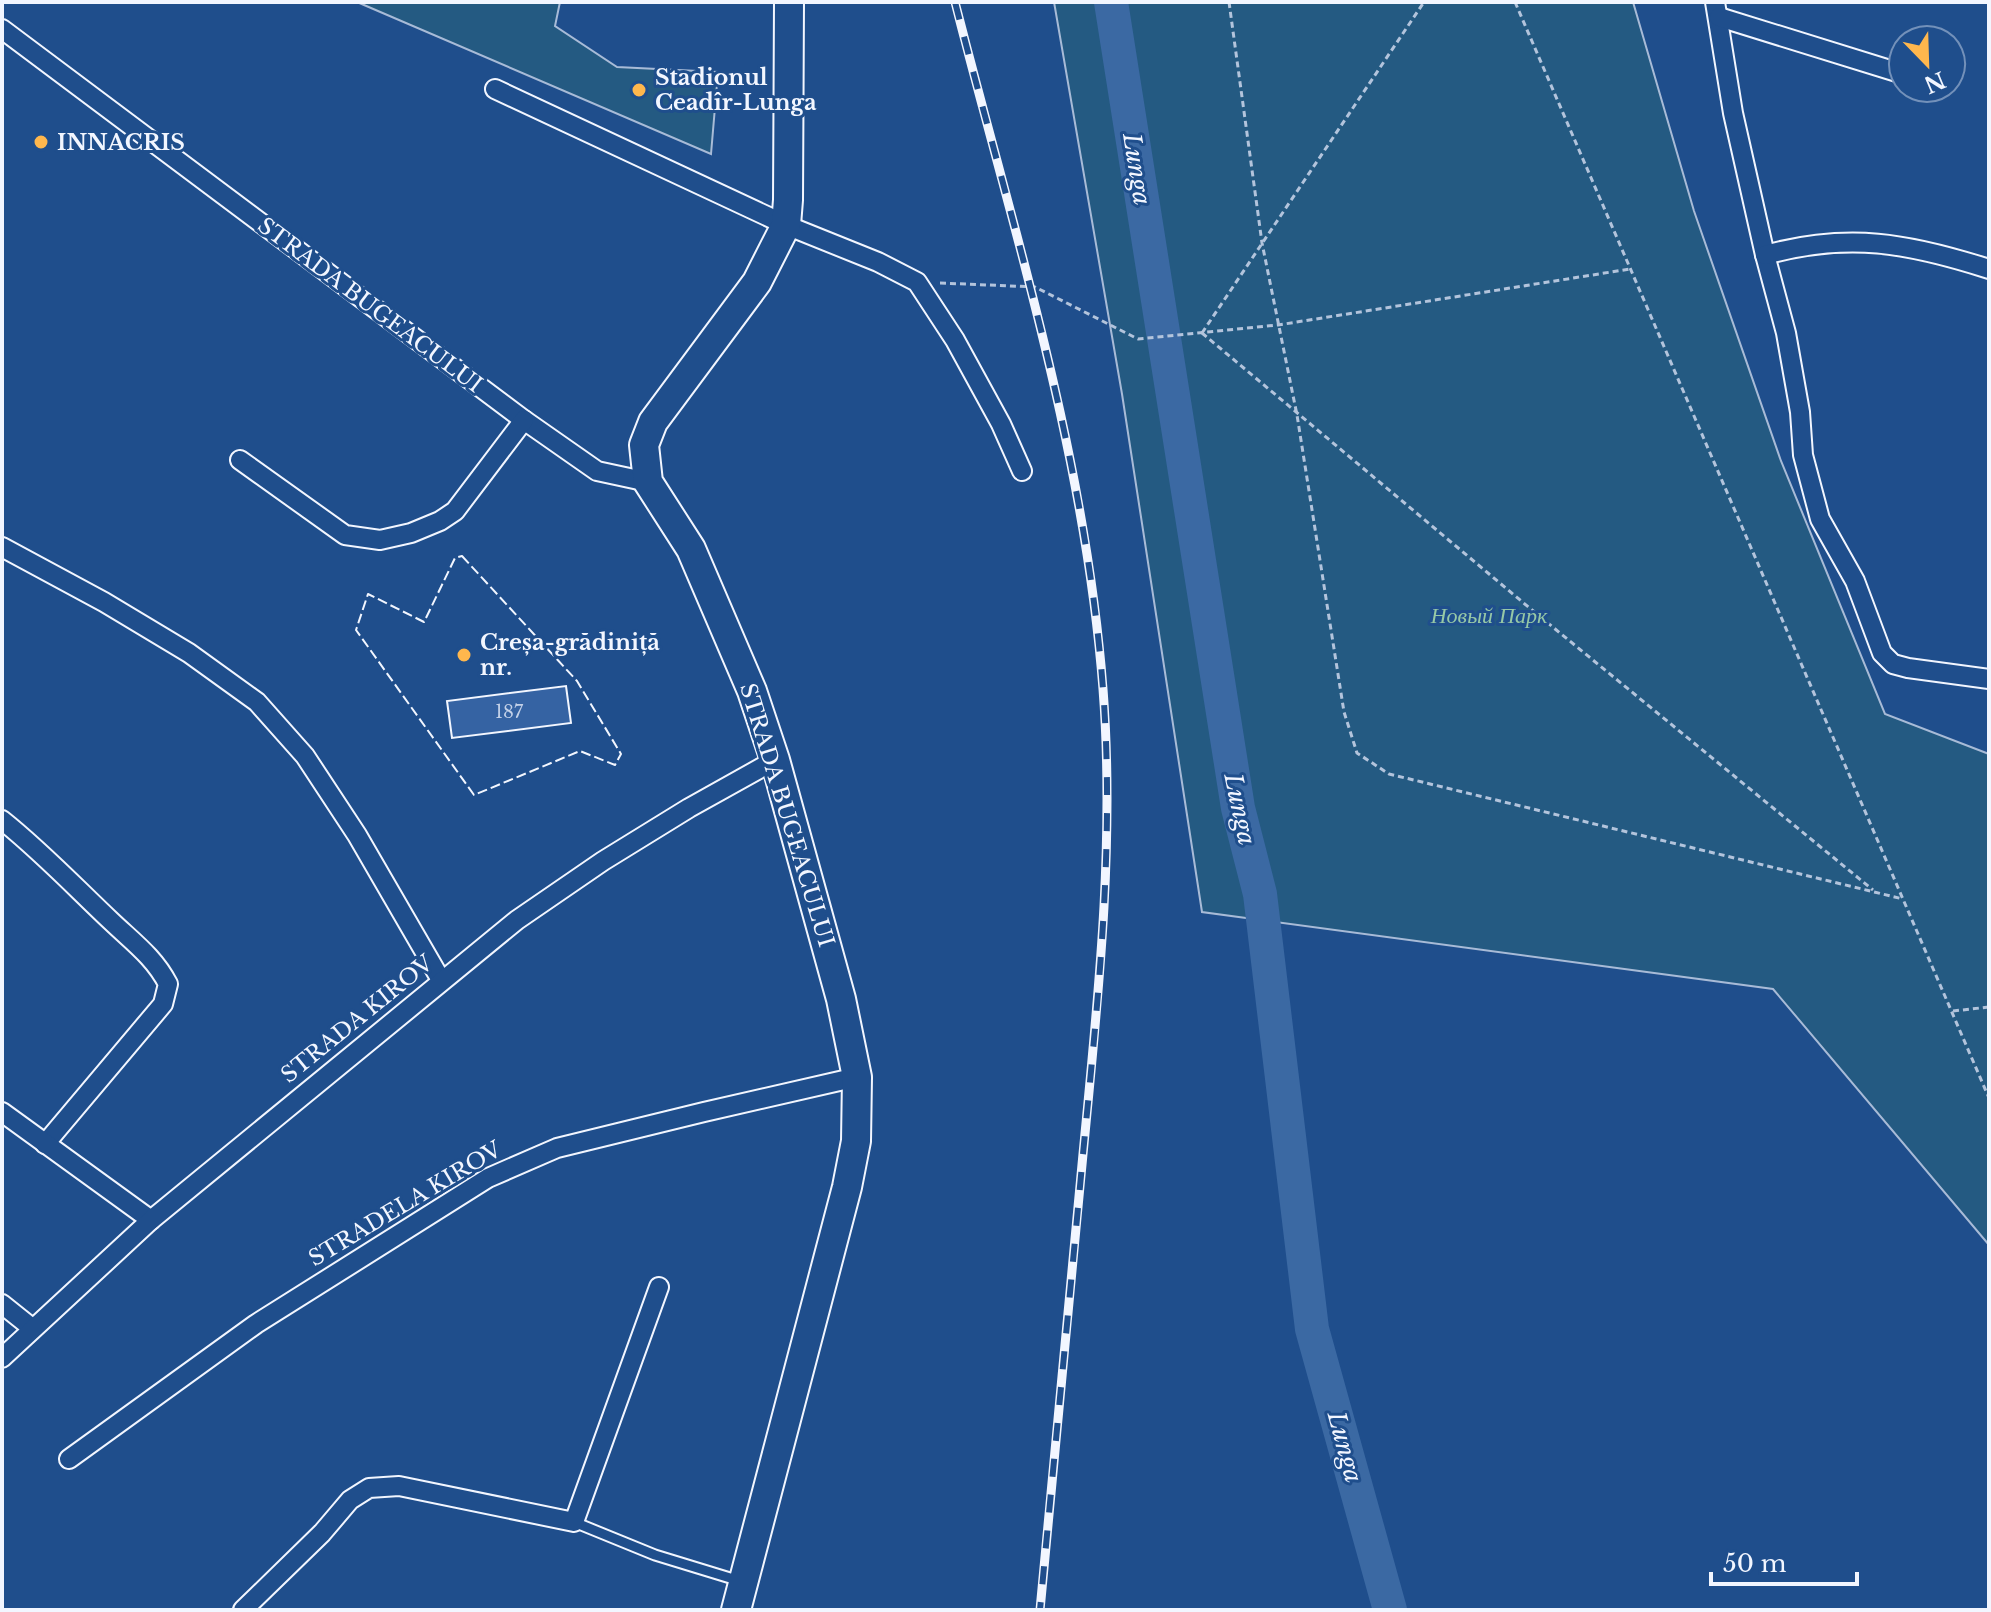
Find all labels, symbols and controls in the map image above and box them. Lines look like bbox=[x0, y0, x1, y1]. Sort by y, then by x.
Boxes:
north arrow bbox=[1887, 24, 1967, 104]
place label: Stadionul Ceadîr-Lunga bbox=[655, 64, 817, 116]
text: N bbox=[1920, 65, 1949, 99]
marker: Stadionul Ceadîr-Lunga bbox=[630, 81, 648, 99]
place label: INNACRIS bbox=[57, 129, 185, 156]
water label: Lunga bbox=[1117, 130, 1157, 207]
marker: INNACRIS bbox=[32, 133, 50, 151]
street label: STRADA BUGEACULUI bbox=[252, 212, 488, 398]
park label: Новый Парк bbox=[1430, 602, 1548, 629]
place label: Creșa-grădiniță nr. bbox=[480, 629, 660, 681]
marker: Creșa-grădiniță nr. bbox=[455, 646, 473, 664]
street label: STRADA BUGEACULUI bbox=[734, 680, 840, 950]
house number: 187 bbox=[495, 701, 524, 723]
water label: Lunga bbox=[1218, 769, 1262, 848]
street label: STRADA KIROV bbox=[276, 949, 439, 1089]
street label: STRADELA KIROV bbox=[304, 1135, 507, 1272]
water label: Lunga bbox=[1321, 1407, 1368, 1486]
scale bar bbox=[1711, 1536, 1857, 1586]
text: 50 m bbox=[1723, 1549, 1787, 1578]

